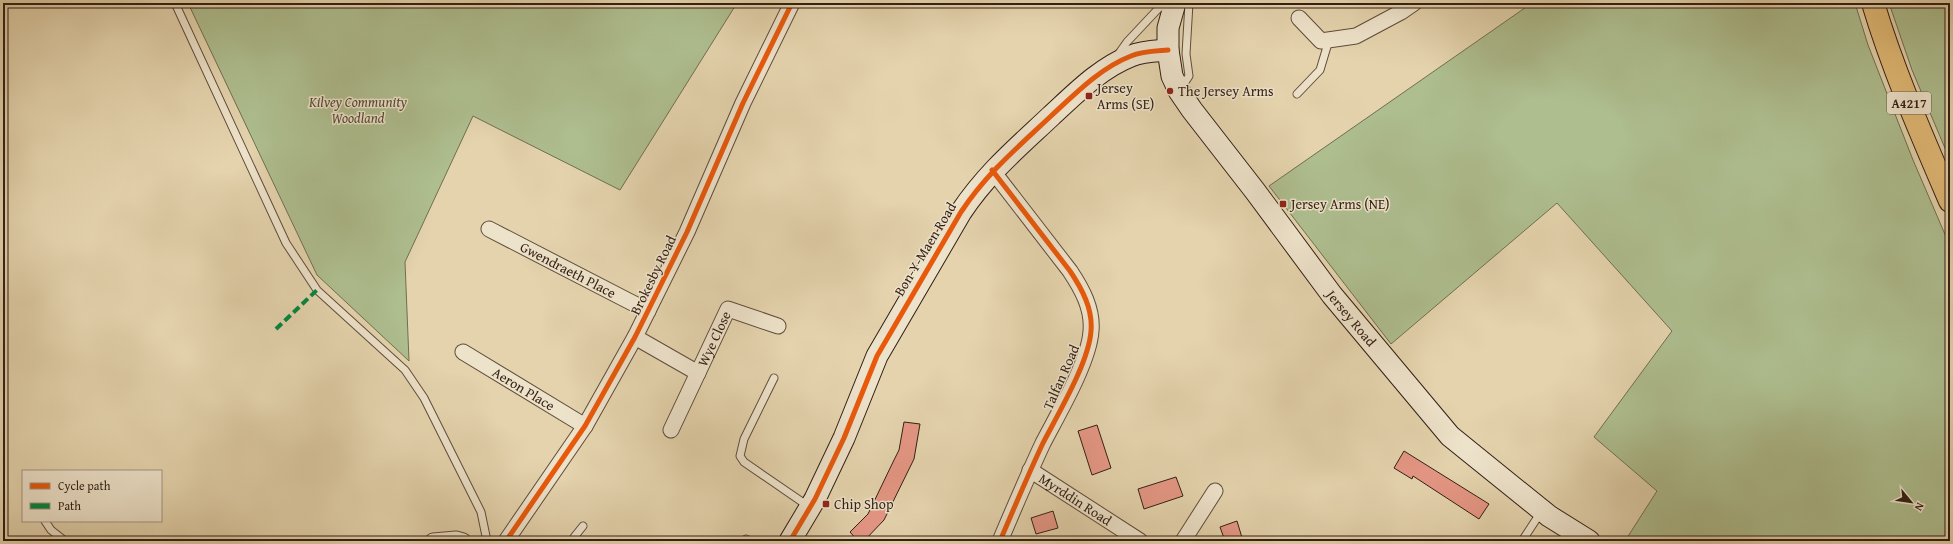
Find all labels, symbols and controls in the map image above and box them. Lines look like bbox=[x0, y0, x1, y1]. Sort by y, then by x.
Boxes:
place label: Jersey Arms (SE) bbox=[1095, 78, 1154, 114]
place label: The Jersey Arms bbox=[1178, 81, 1274, 101]
marker: The Jersey Arms bbox=[1165, 86, 1175, 96]
marker: Jersey Arms (SE) bbox=[1084, 91, 1094, 101]
park label: Kilvey Community Woodland bbox=[308, 92, 408, 128]
road number: A4217 bbox=[1887, 92, 1931, 114]
place label: Jersey Arms (NE) bbox=[1289, 194, 1390, 214]
street label: Bon-Y-Maen Road bbox=[889, 198, 961, 300]
marker: Jersey Arms (NE) bbox=[1278, 199, 1288, 209]
street label: Brokesby Road bbox=[625, 231, 681, 318]
street label: Gwendraeth Place bbox=[517, 237, 620, 303]
street label: Jersey Road bbox=[1320, 284, 1381, 351]
street label: Wye Close bbox=[692, 307, 736, 370]
street label: Talfan Road bbox=[1038, 341, 1084, 413]
street label: Aeron Place bbox=[489, 362, 559, 416]
street label: Myrddin Road bbox=[1035, 468, 1116, 531]
legend bbox=[22, 470, 162, 522]
text: Cycle path bbox=[58, 477, 111, 494]
north arrow bbox=[1891, 482, 1931, 522]
place label: Chip Shop bbox=[834, 494, 894, 514]
text: Path bbox=[58, 497, 81, 514]
marker: Chip Shop bbox=[821, 499, 831, 509]
text: N bbox=[1911, 500, 1929, 515]

